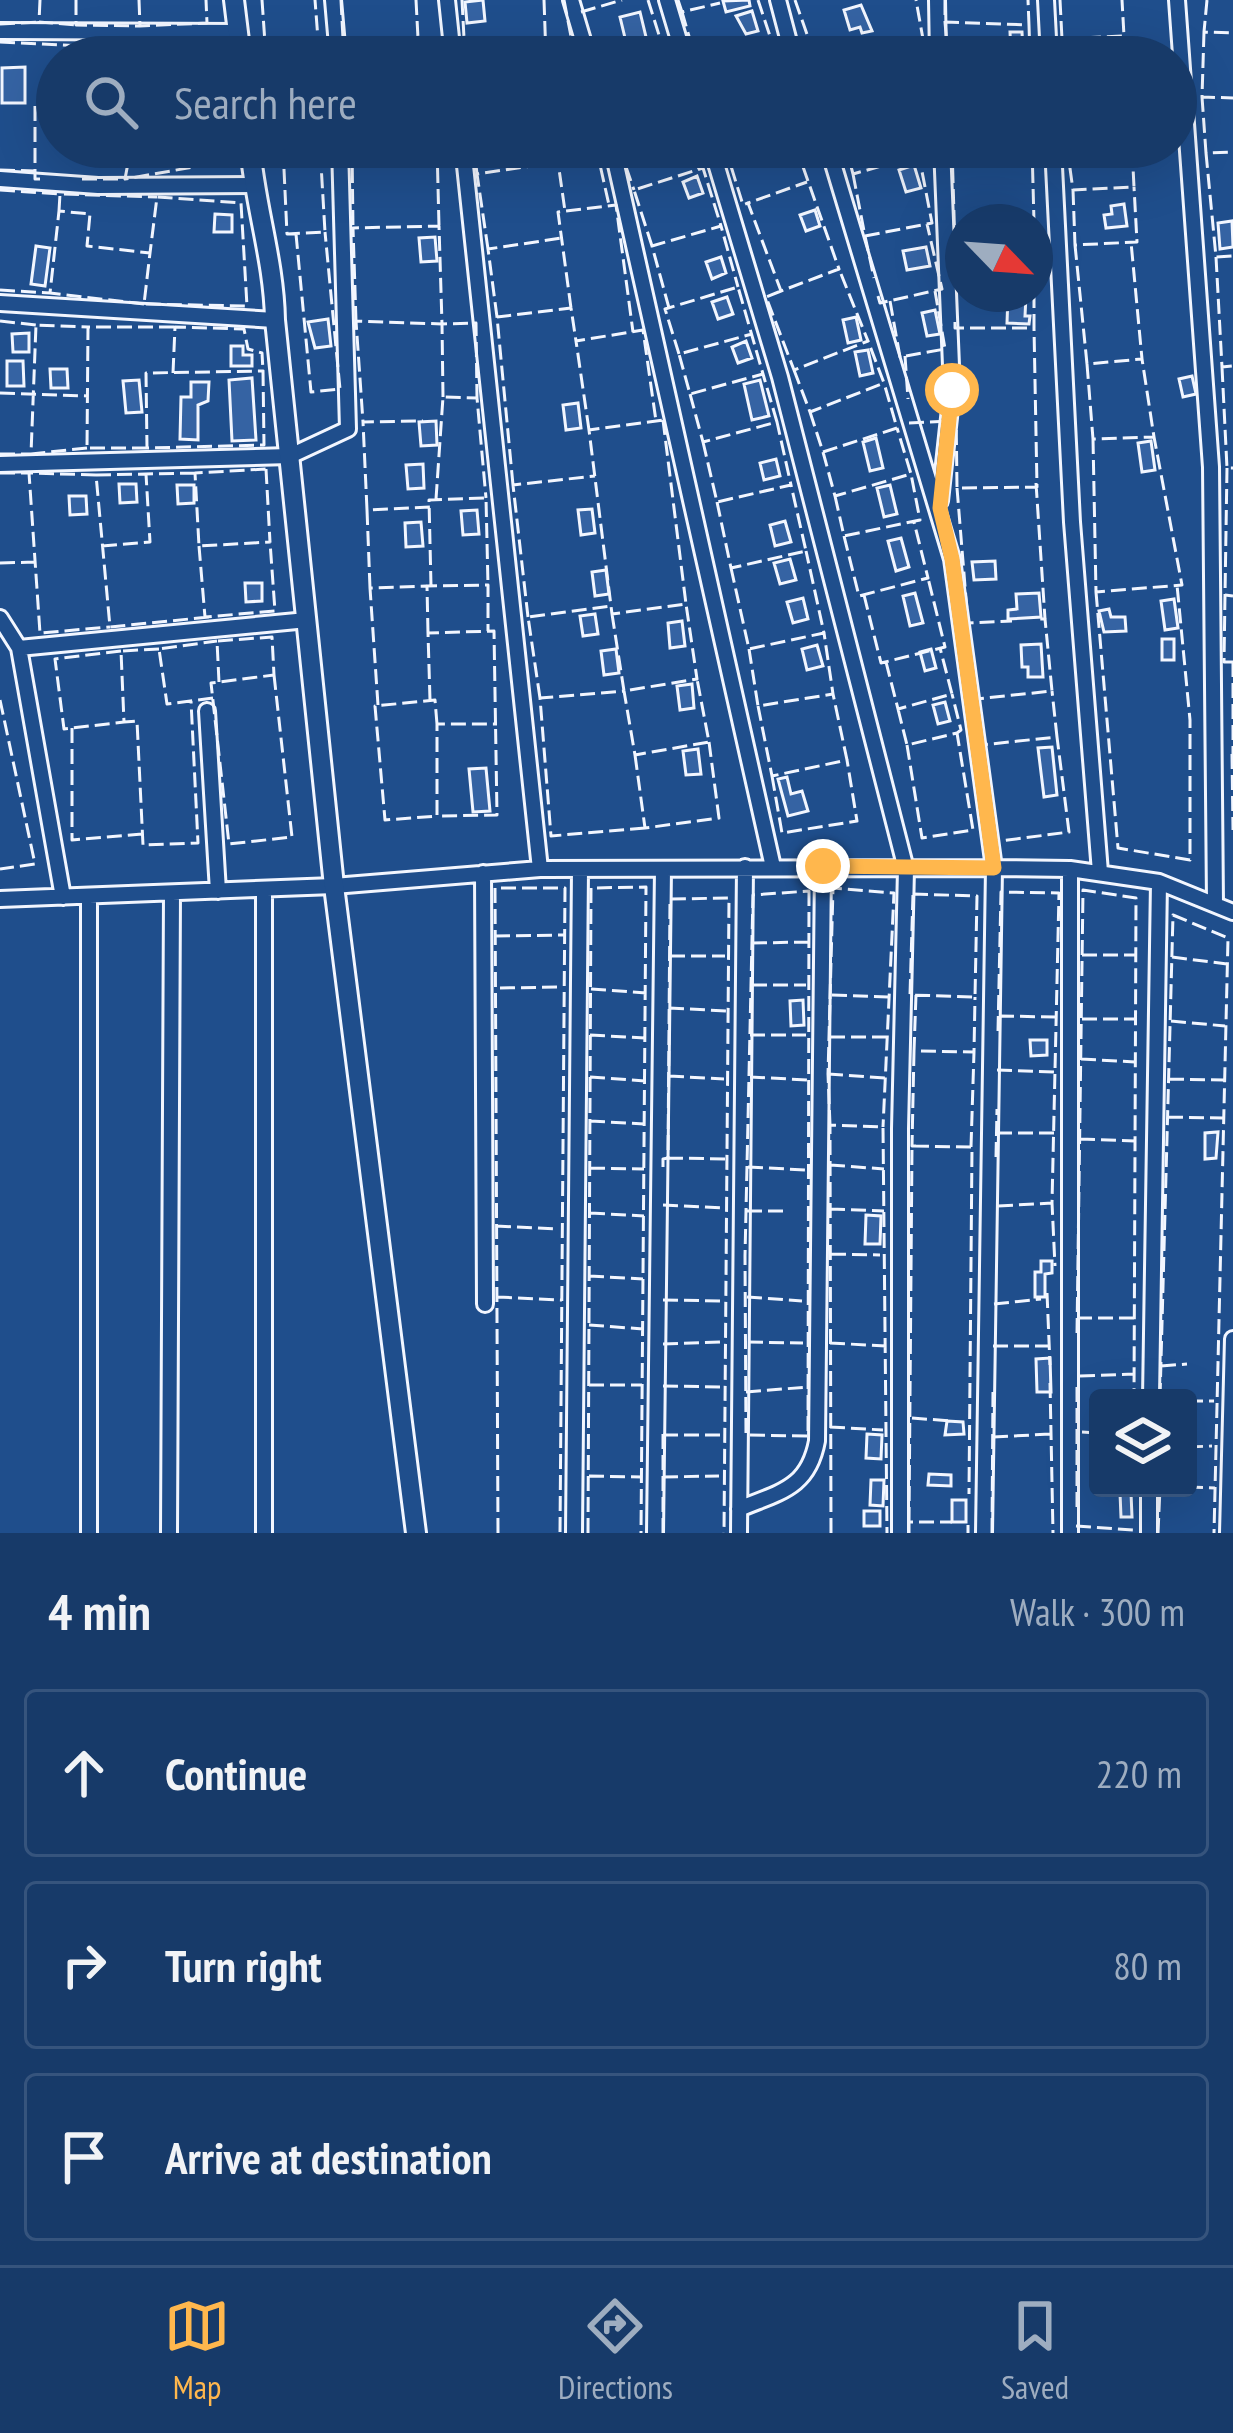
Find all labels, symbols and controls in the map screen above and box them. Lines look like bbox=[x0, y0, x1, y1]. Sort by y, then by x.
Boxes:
search box bbox=[36, 36, 1197, 168]
icon: search bbox=[78, 69, 144, 135]
text: Search here bbox=[174, 73, 357, 131]
north arrow bbox=[945, 204, 1053, 312]
route start bbox=[925, 363, 979, 417]
route end bbox=[796, 839, 850, 893]
map controls bbox=[1089, 1389, 1197, 1497]
button: layers bbox=[1089, 1389, 1197, 1497]
text: 4 min bbox=[48, 1578, 151, 1644]
text: Walk · 300 m bbox=[1010, 1586, 1185, 1637]
icon: ahead bbox=[51, 1740, 117, 1806]
text: Continue bbox=[165, 1744, 307, 1802]
text: 220 m bbox=[1096, 1748, 1182, 1799]
icon: right bbox=[51, 1932, 117, 1998]
text: Turn right bbox=[165, 1936, 322, 1994]
text: 80 m bbox=[1113, 1940, 1182, 1991]
icon: arrive bbox=[51, 2124, 117, 2190]
text: Arrive at destination bbox=[165, 2128, 492, 2186]
tab: Map bbox=[164, 2293, 230, 2408]
tab: Directions bbox=[558, 2293, 673, 2408]
tab: Saved bbox=[1001, 2293, 1069, 2408]

